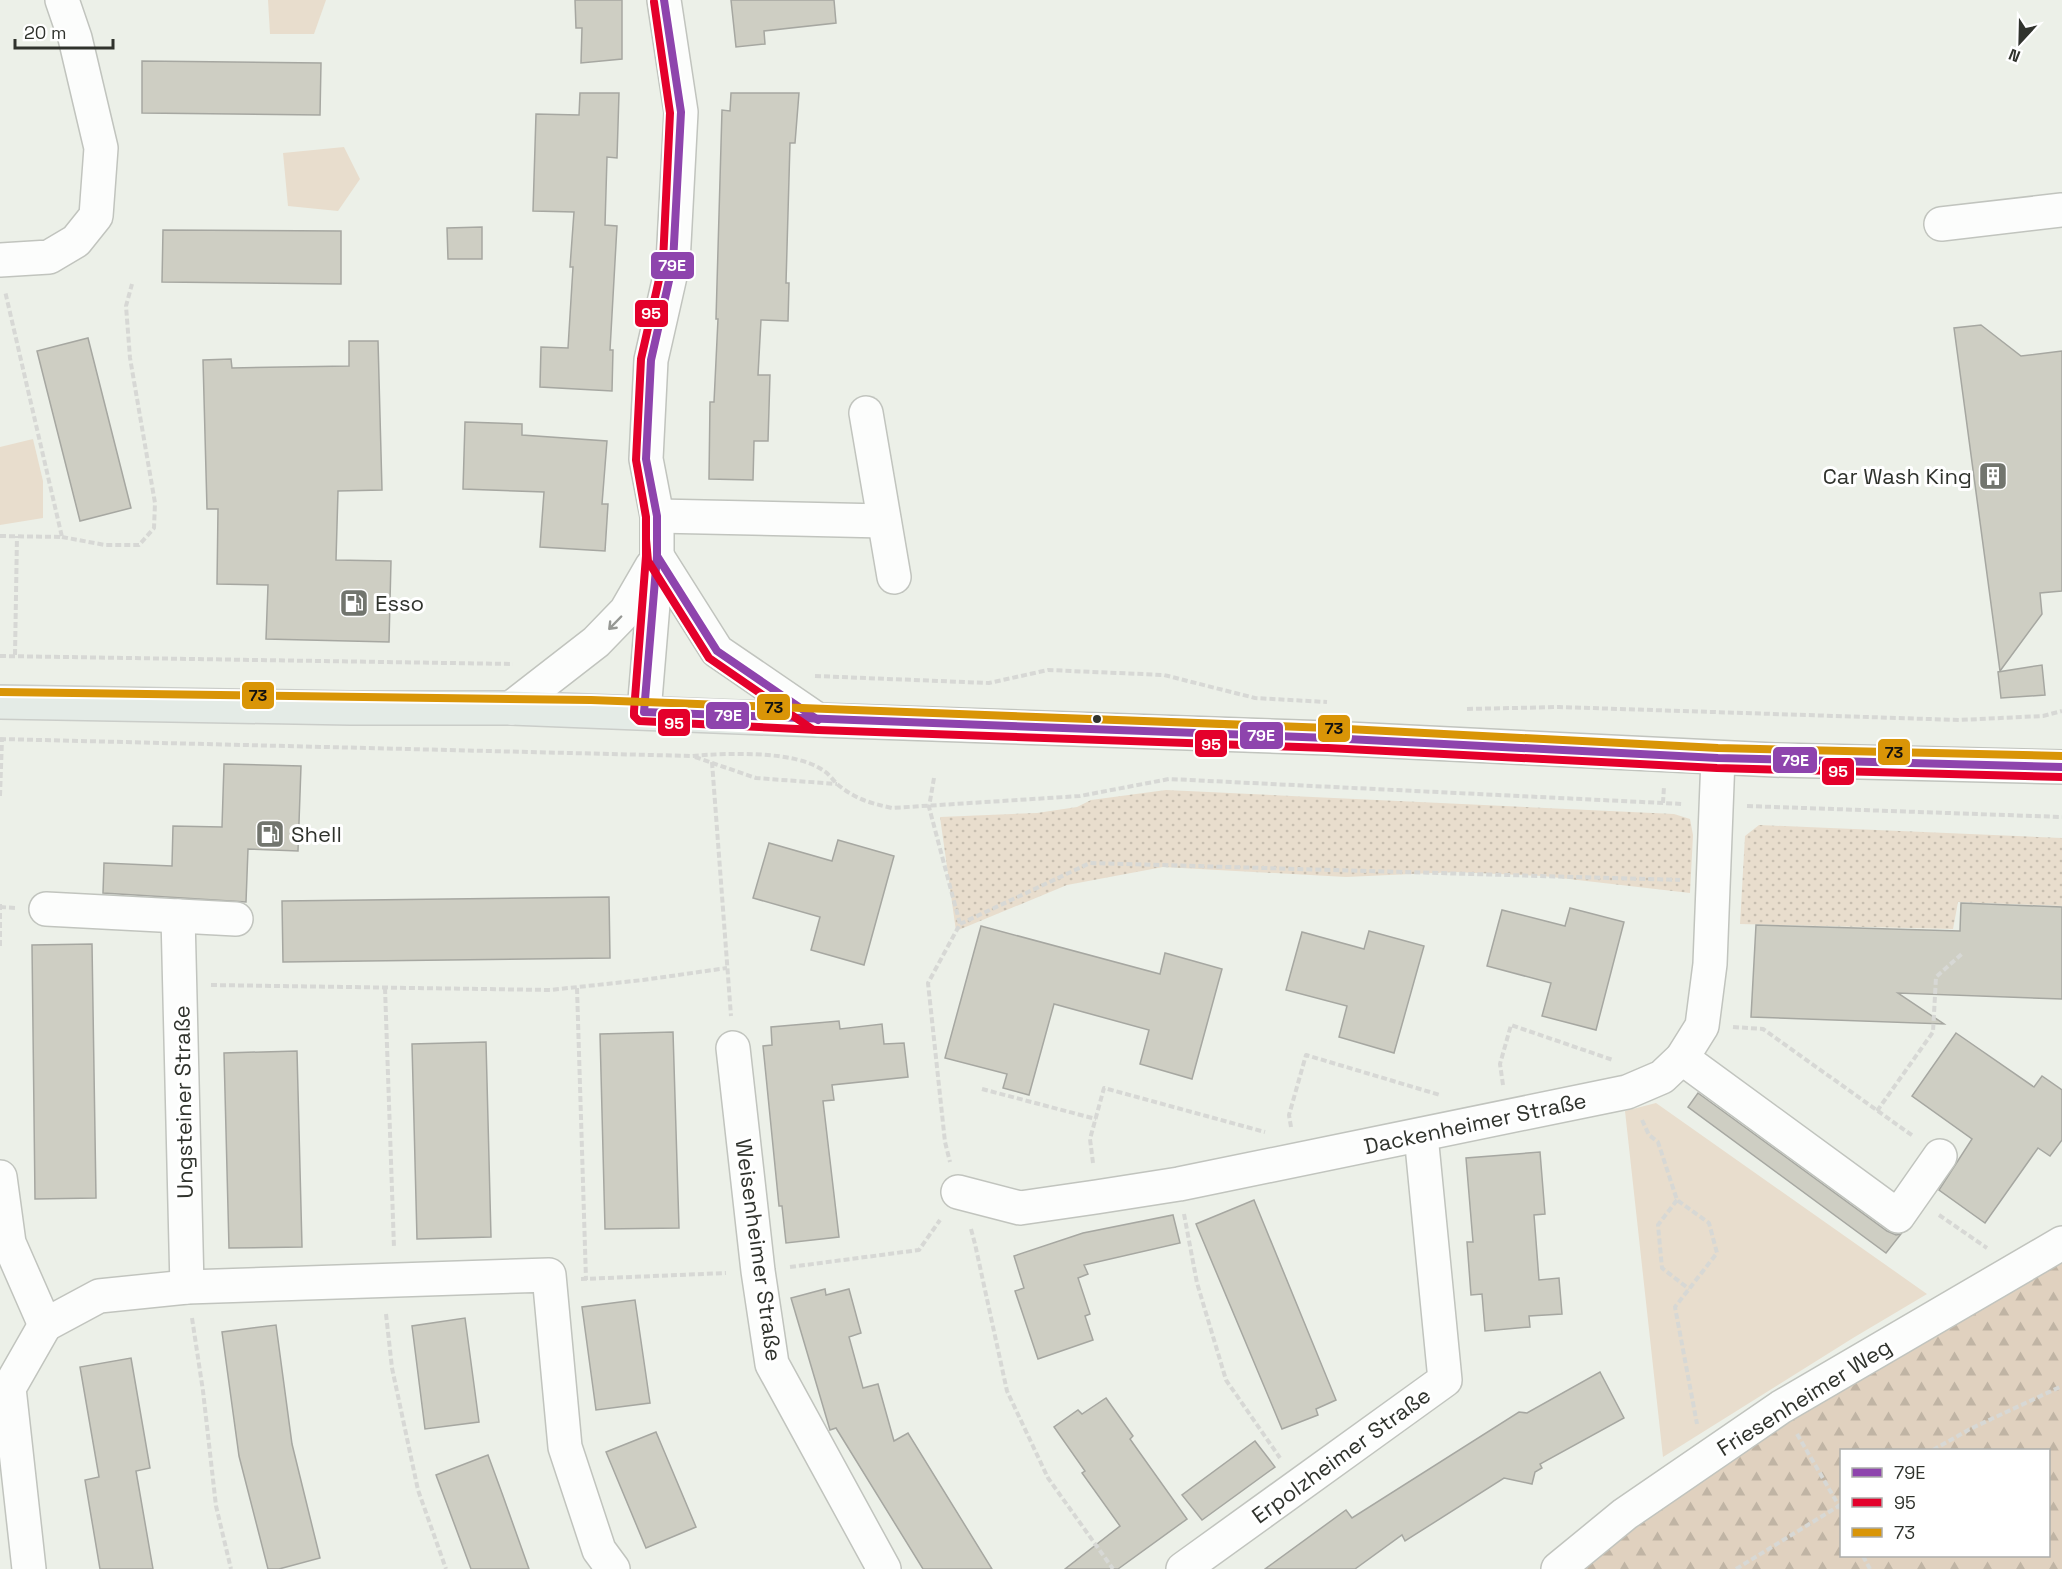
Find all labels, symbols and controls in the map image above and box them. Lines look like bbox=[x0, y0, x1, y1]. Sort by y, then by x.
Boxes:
scale bar bbox=[15, 12, 112, 50]
north arrow bbox=[1990, 12, 2050, 72]
text: 20 m bbox=[24, 21, 67, 44]
text: N bbox=[2006, 44, 2023, 67]
line badge: 79E bbox=[650, 251, 695, 280]
text: 79E bbox=[658, 255, 686, 276]
line badge: 95 bbox=[634, 299, 669, 328]
text: 95 bbox=[641, 303, 661, 324]
building icon: Car Wash King bbox=[1977, 460, 2009, 492]
place label: Car Wash King bbox=[1823, 462, 1972, 490]
fuel station icon: Esso bbox=[338, 587, 370, 619]
place label: Esso bbox=[375, 589, 424, 617]
one-way arrow bbox=[607, 615, 622, 630]
line badge: 73 bbox=[241, 681, 275, 710]
text: 73 bbox=[249, 685, 268, 706]
line badge: 73 bbox=[756, 693, 791, 721]
text: 73 bbox=[765, 697, 784, 718]
line badge: 79E bbox=[705, 701, 750, 730]
text: 79E bbox=[714, 705, 742, 726]
line badge: 95 bbox=[657, 708, 691, 737]
text: 95 bbox=[664, 713, 684, 734]
unlabelled marker bbox=[1091, 713, 1103, 725]
line badge: 73 bbox=[1317, 714, 1351, 743]
text: 73 bbox=[1325, 718, 1344, 739]
line badge: 79E bbox=[1239, 721, 1284, 750]
text: 79E bbox=[1247, 725, 1275, 746]
line badge: 95 bbox=[1194, 729, 1228, 758]
text: 95 bbox=[1201, 734, 1221, 755]
line badge: 73 bbox=[1877, 738, 1911, 766]
text: 73 bbox=[1885, 742, 1904, 763]
line badge: 79E bbox=[1772, 746, 1818, 774]
text: 79E bbox=[1781, 750, 1809, 771]
line badge: 95 bbox=[1821, 757, 1855, 786]
text: 95 bbox=[1828, 761, 1848, 782]
fuel station icon: Shell bbox=[254, 818, 286, 850]
place label: Shell bbox=[291, 820, 342, 848]
street label: Ungsteiner Straße bbox=[167, 1005, 199, 1199]
street label: Dackenheimer Straße bbox=[1361, 1086, 1589, 1160]
street label: Weisenheimer Straße bbox=[730, 1137, 788, 1363]
street label: Friesenheimer Weg bbox=[1712, 1332, 1896, 1462]
street label: Erpolzheimer Straße bbox=[1246, 1381, 1436, 1529]
legend bbox=[1840, 1449, 2050, 1557]
text: 79E bbox=[1894, 1461, 1925, 1484]
text: 95 bbox=[1894, 1491, 1916, 1514]
text: 73 bbox=[1894, 1521, 1915, 1544]

